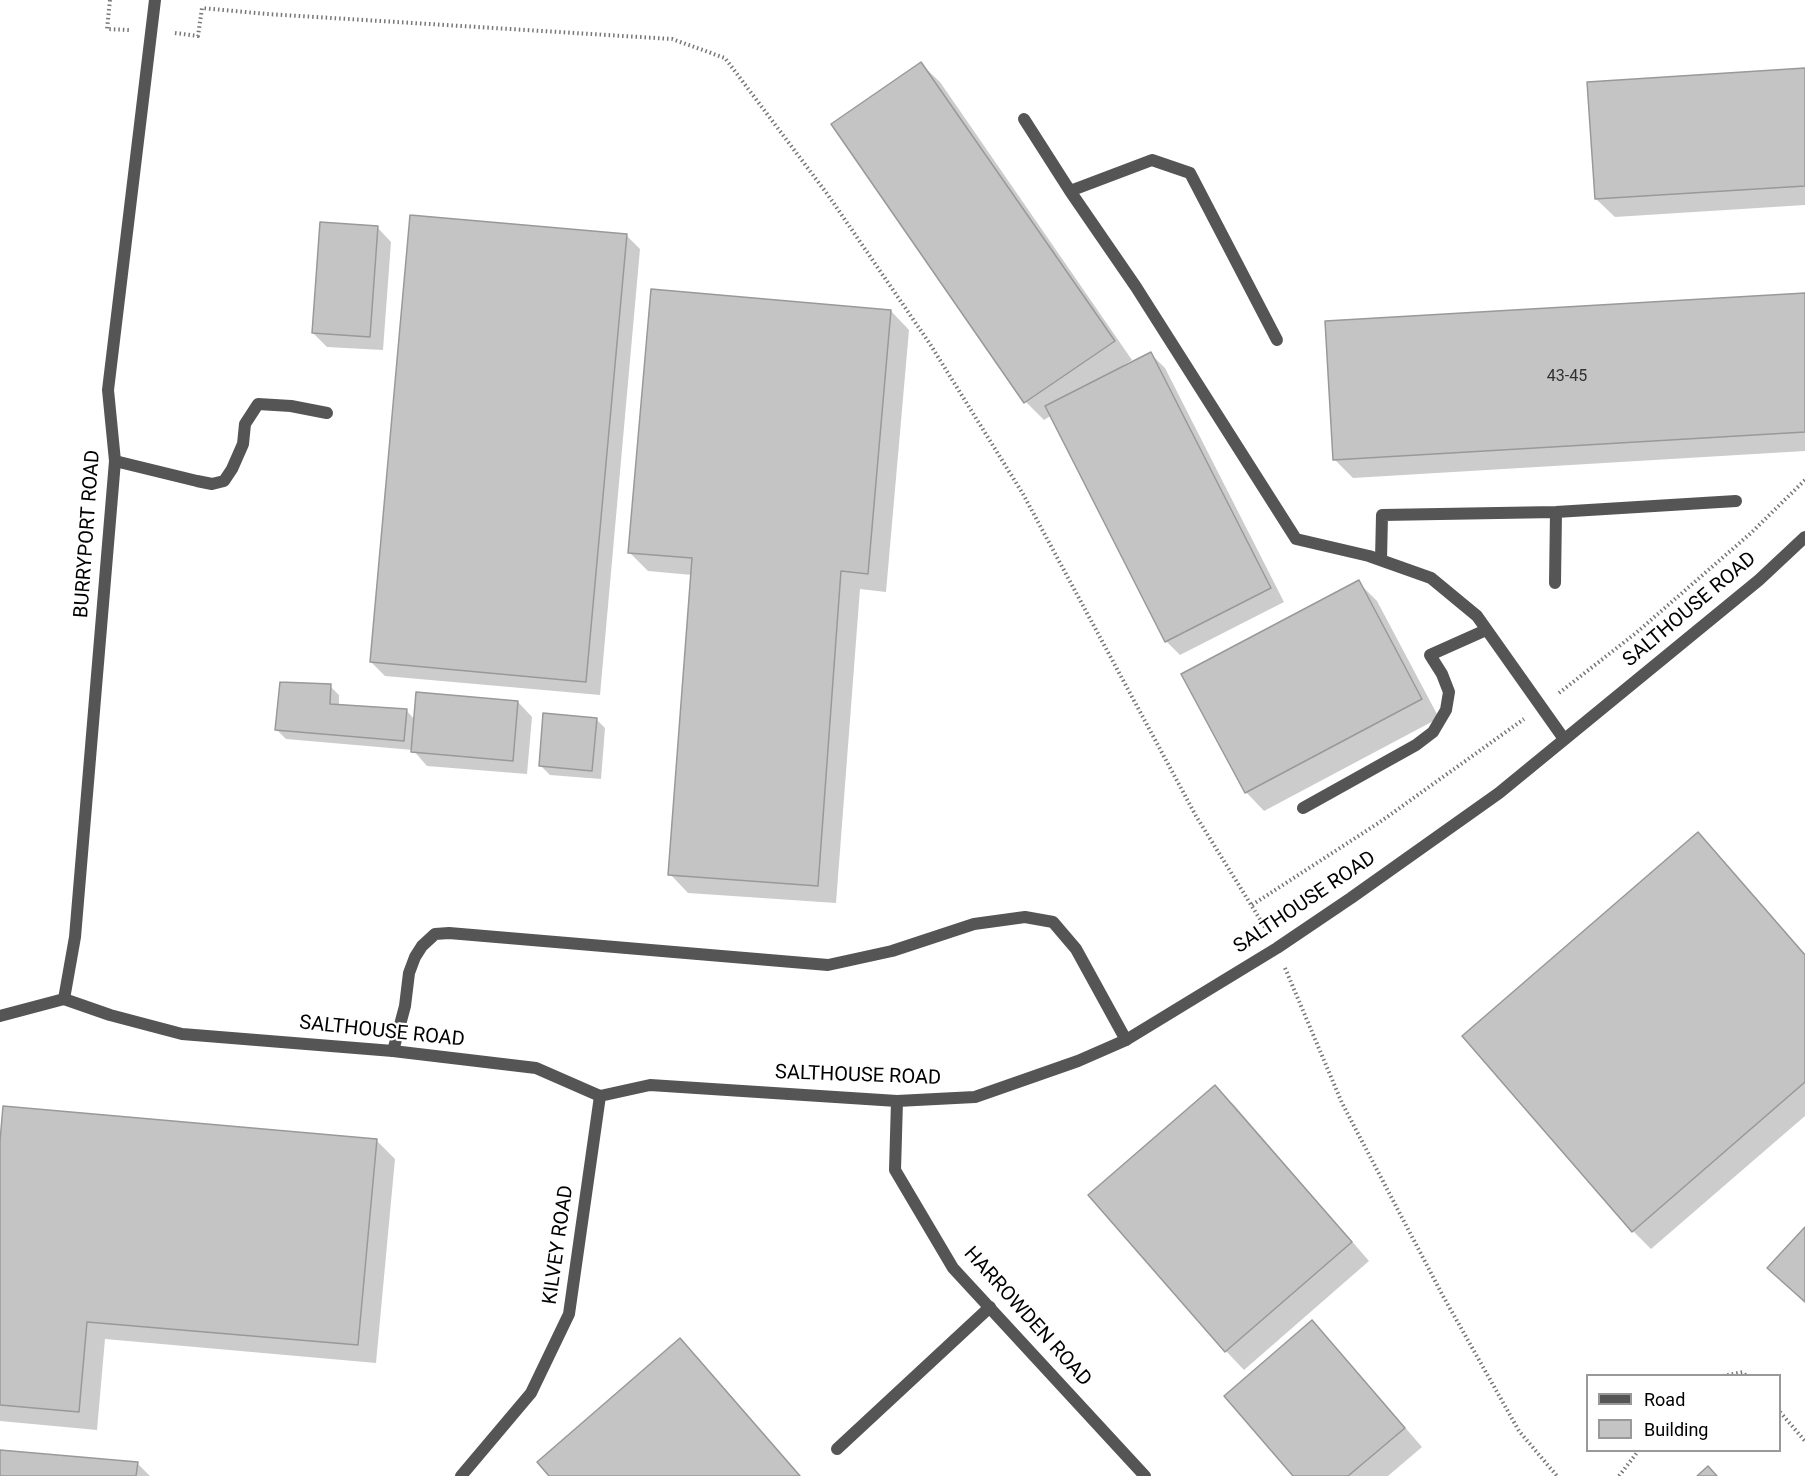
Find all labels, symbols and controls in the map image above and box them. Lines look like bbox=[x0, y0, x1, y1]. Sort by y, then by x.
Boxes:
house number: 43-45 bbox=[1547, 367, 1587, 387]
street label: BURRYPORT ROAD bbox=[70, 449, 106, 619]
street label: SALTHOUSE ROAD bbox=[1619, 547, 1761, 673]
street label: SALTHOUSE ROAD bbox=[1229, 847, 1381, 959]
street label: SALTHOUSE ROAD bbox=[298, 1011, 466, 1053]
street label: SALTHOUSE ROAD bbox=[775, 1061, 941, 1091]
street label: KILVEY ROAD bbox=[539, 1184, 579, 1306]
street label: HARROWDEN ROAD bbox=[958, 1242, 1096, 1392]
legend bbox=[1586, 1374, 1781, 1452]
text: Road bbox=[1644, 1389, 1685, 1410]
text: Building bbox=[1644, 1419, 1708, 1440]

